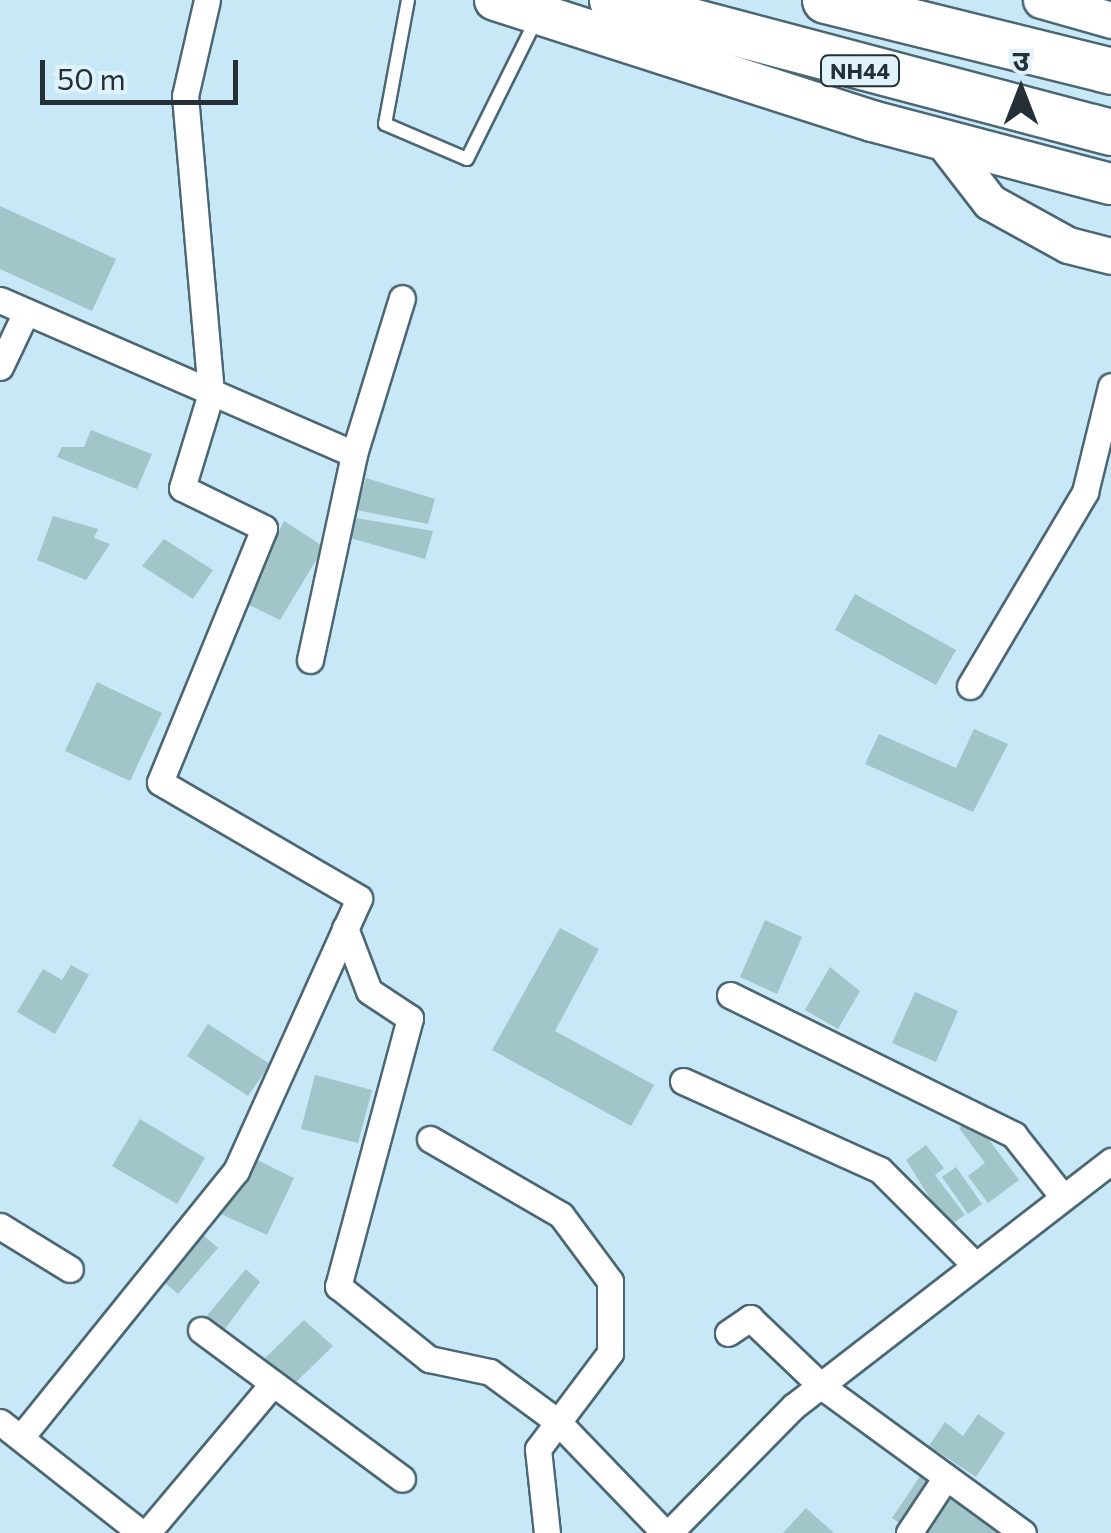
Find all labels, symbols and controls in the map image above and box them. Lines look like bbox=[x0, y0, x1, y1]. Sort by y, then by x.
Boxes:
scale bar bbox=[45, 40, 242, 102]
north arrow bbox=[971, 40, 1071, 140]
text: उ bbox=[1013, 43, 1029, 77]
road number: NH44 bbox=[820, 54, 900, 88]
text: 50 m bbox=[57, 59, 126, 96]

